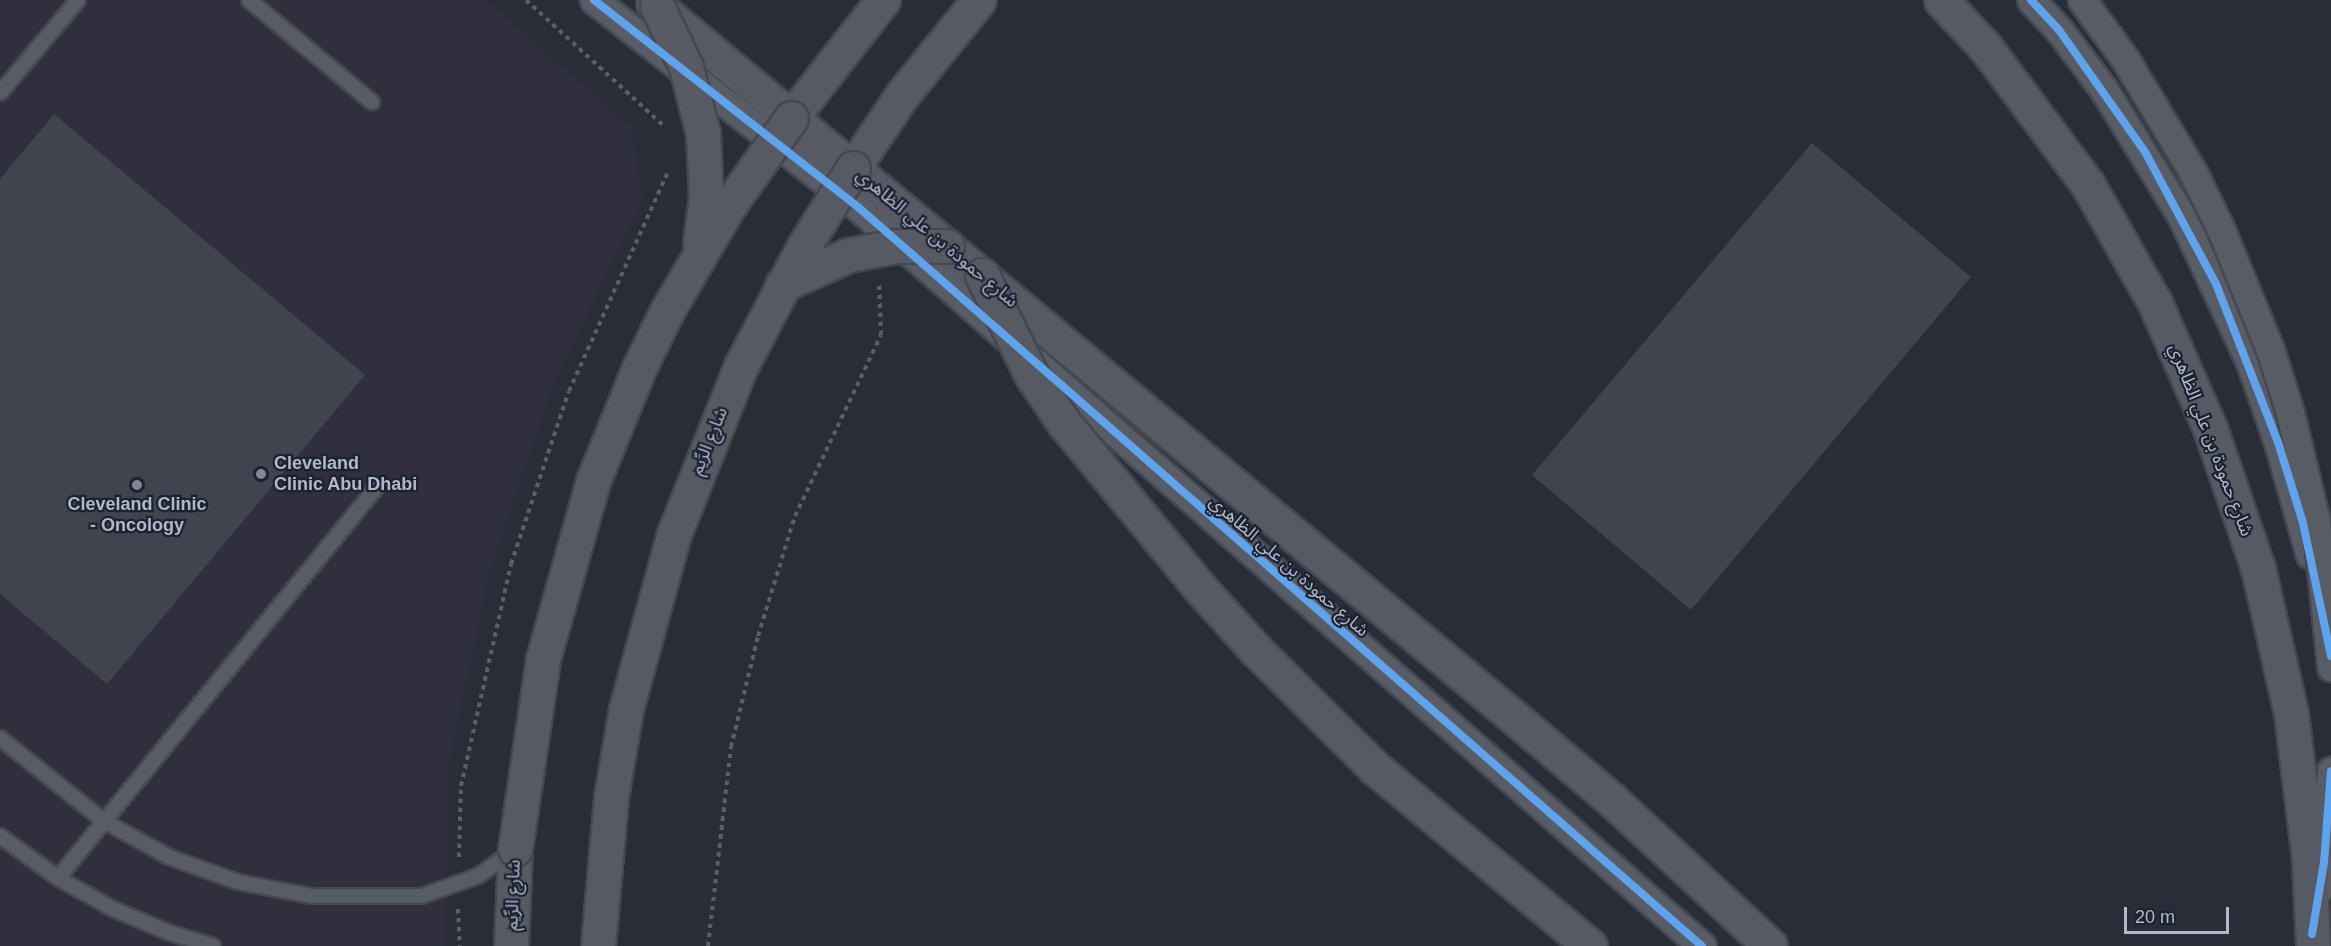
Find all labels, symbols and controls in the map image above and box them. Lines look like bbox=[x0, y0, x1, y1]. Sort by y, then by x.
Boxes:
street label: شارع حمودة بن علي الظاهري bbox=[852, 164, 1022, 312]
street label: شارع حمودة بن علي الظاهري bbox=[2164, 341, 2258, 539]
street label: شارع الرِّيم bbox=[686, 404, 732, 478]
place label: Cleveland Clinic Abu Dhabi bbox=[274, 453, 418, 496]
marker: Cleveland Clinic Abu Dhabi bbox=[252, 465, 270, 483]
marker: Cleveland Clinic - Oncology bbox=[130, 478, 144, 492]
street label: شارع حمودة بن علي الظاهري bbox=[1205, 491, 1373, 641]
place label: Cleveland Clinic - Oncology bbox=[67, 494, 207, 536]
street label: شارع الرِّيم bbox=[501, 859, 525, 931]
scale bar bbox=[2127, 895, 2232, 933]
text: 20 m bbox=[2135, 907, 2175, 927]

